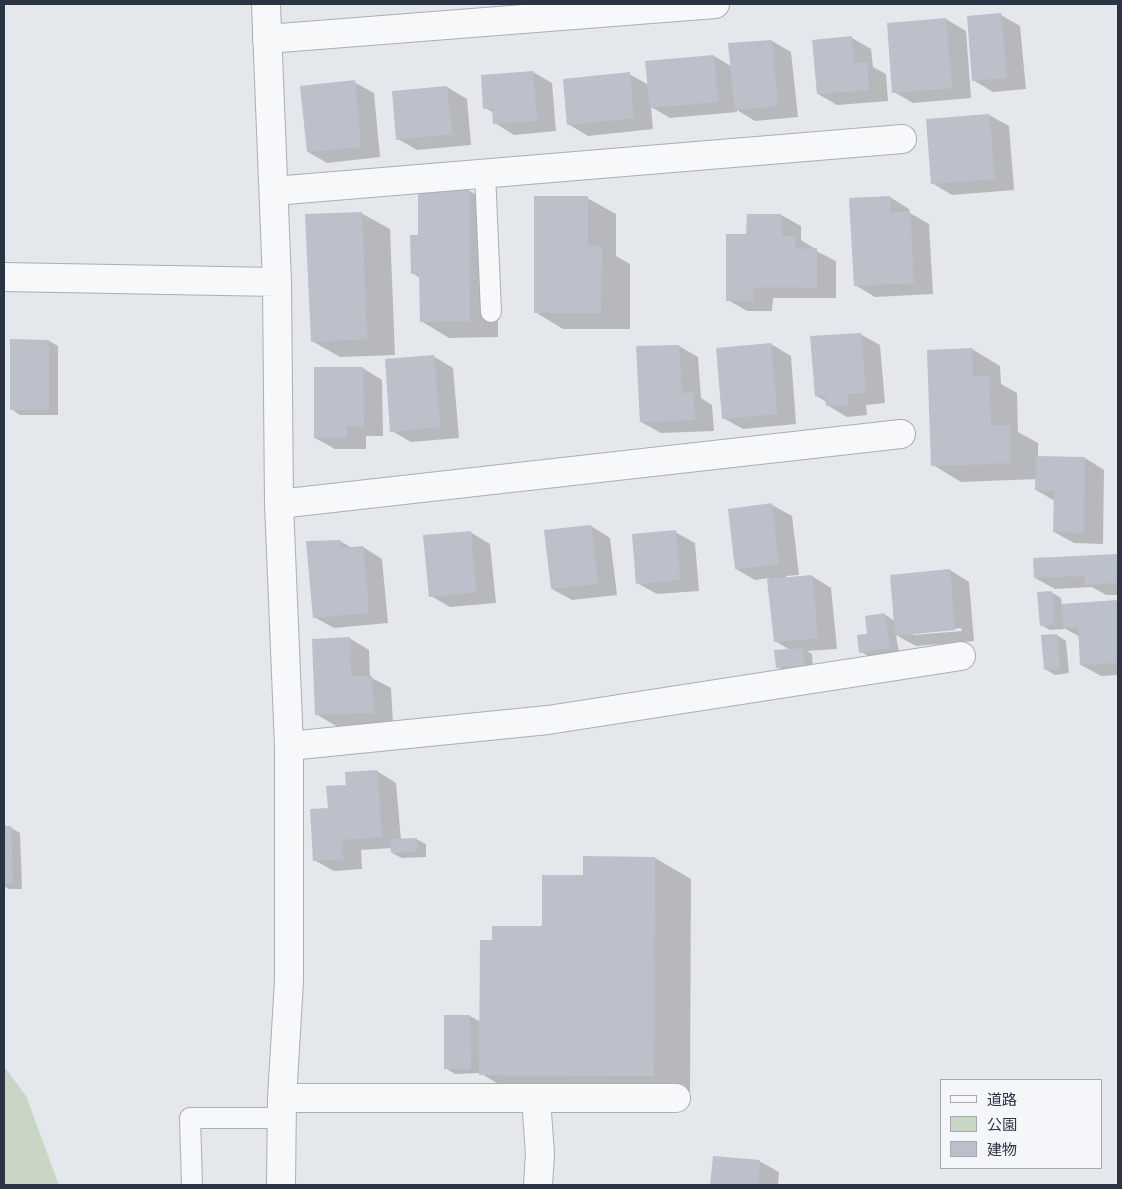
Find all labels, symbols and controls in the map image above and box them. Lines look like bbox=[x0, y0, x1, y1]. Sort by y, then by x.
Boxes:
legend bbox=[940, 1079, 1102, 1169]
text: 道路 bbox=[987, 1090, 1017, 1109]
text: 公園 bbox=[987, 1115, 1017, 1134]
text: 建物 bbox=[987, 1140, 1017, 1159]

